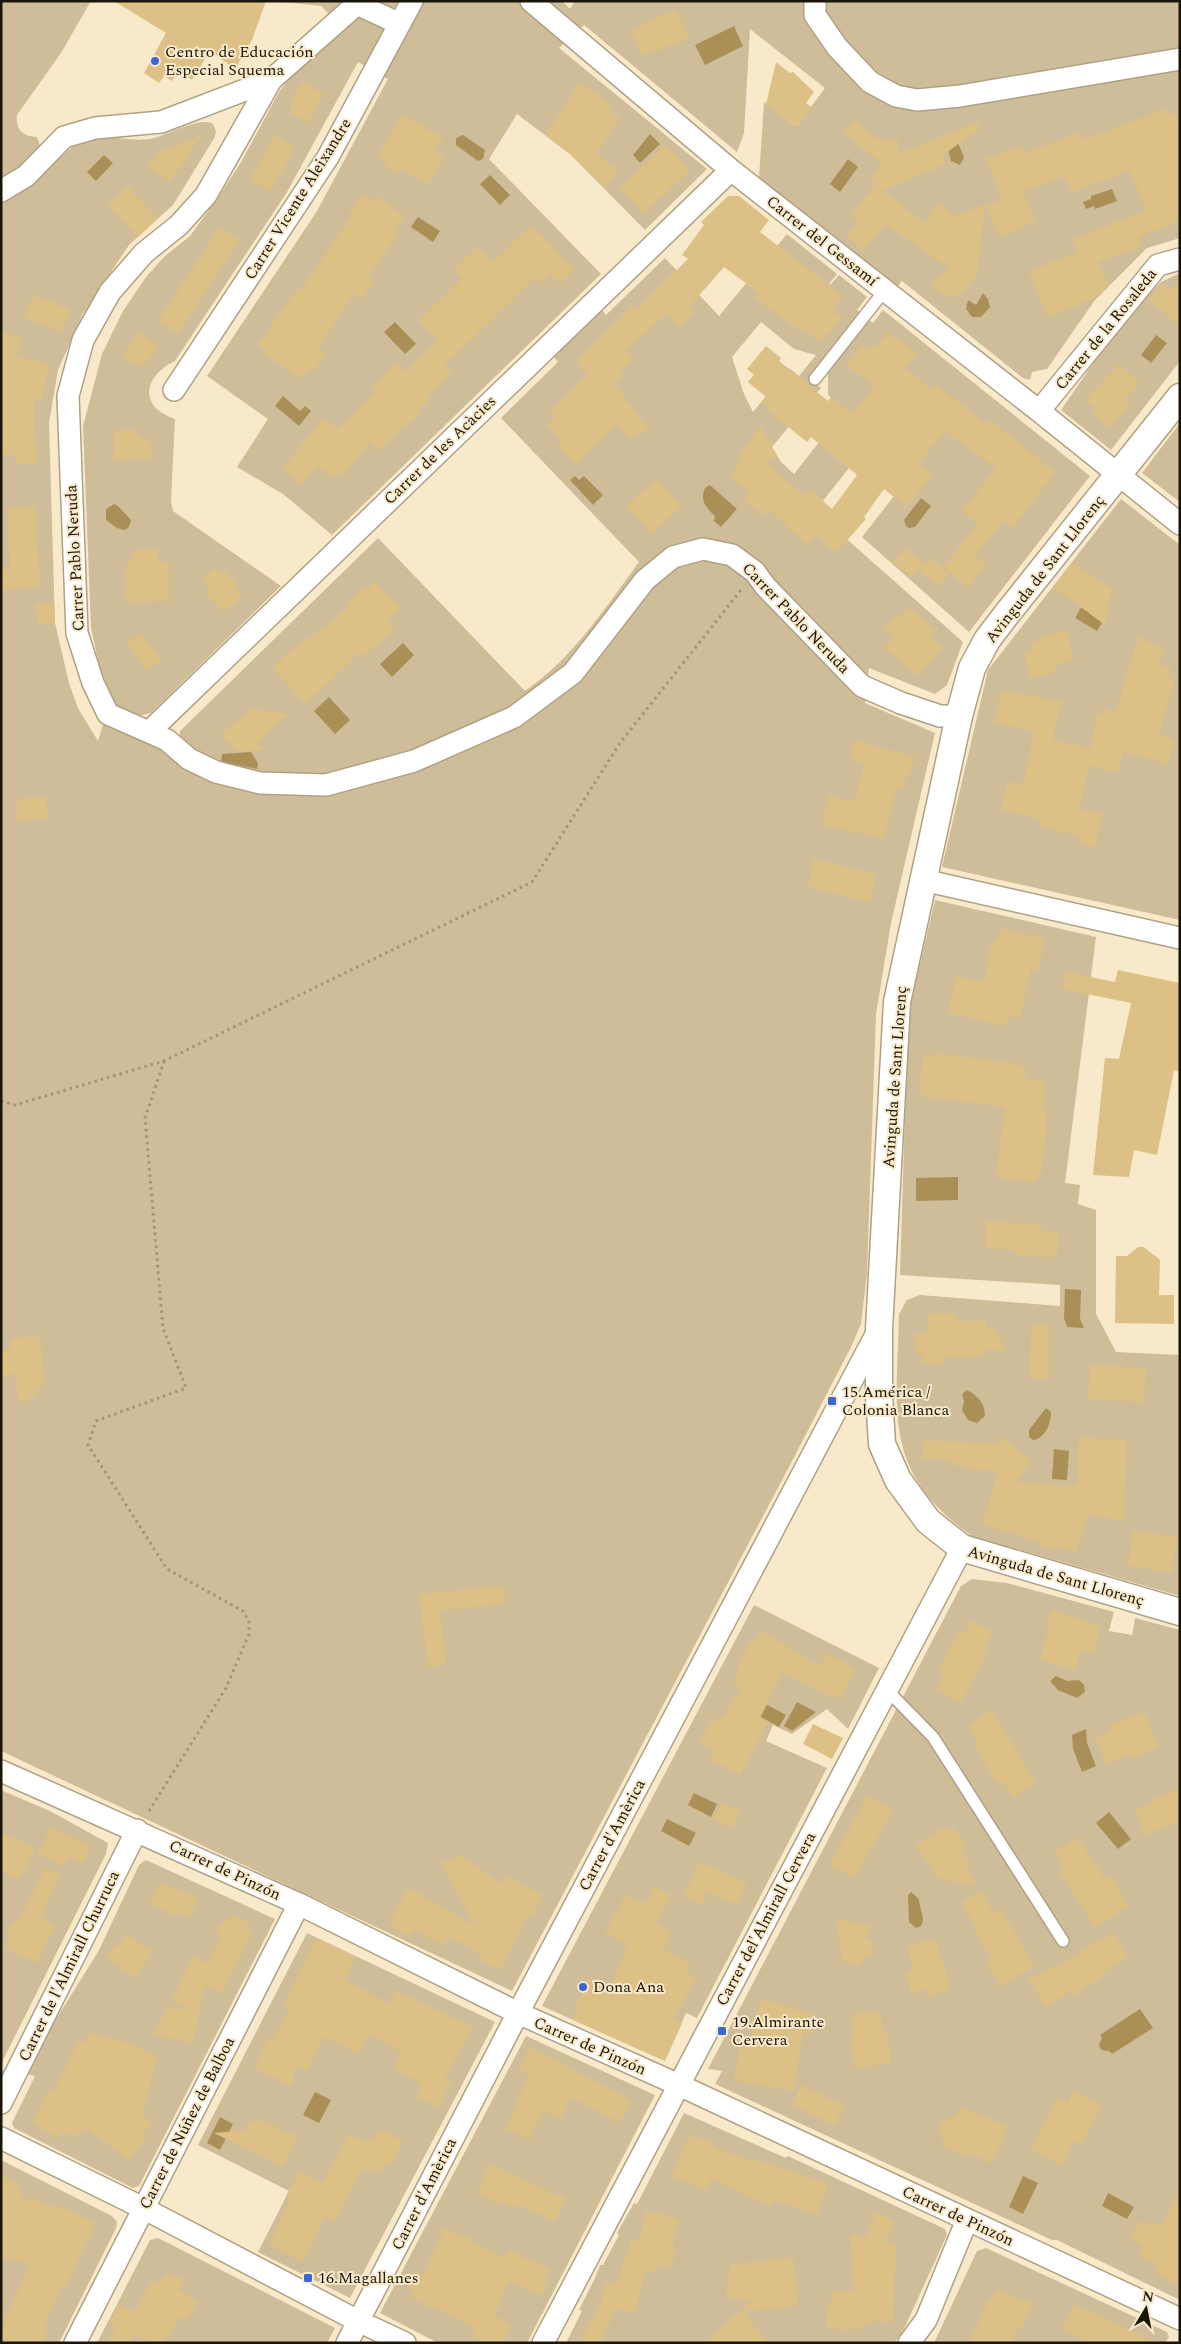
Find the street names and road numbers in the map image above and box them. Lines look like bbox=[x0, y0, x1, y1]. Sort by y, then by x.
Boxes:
street label: Carrer Vicente Aleixandre bbox=[238, 114, 358, 284]
street label: Carrer del Gessamí bbox=[761, 190, 884, 293]
street label: Carrer de la Rosaleda bbox=[1049, 263, 1163, 395]
street label: Carrer de les Acàcies bbox=[378, 390, 502, 510]
street label: Carrer Pablo Neruda bbox=[59, 484, 91, 632]
street label: Avinguda de Sant Llorenç bbox=[979, 490, 1111, 648]
street label: Carrer Pablo Neruda bbox=[736, 557, 856, 679]
street label: Avinguda de Sant Llorenç bbox=[877, 985, 913, 1169]
street label: Avinguda de Sant Llorenç bbox=[965, 1539, 1147, 1613]
street label: Carrer d'Amèrica bbox=[572, 1775, 652, 1895]
street label: Carrer del'Almirall Cervera bbox=[710, 1828, 822, 2010]
street label: Carrer de Pinzón bbox=[165, 1834, 285, 1906]
street label: Carrer de l'Almirall Churruca bbox=[12, 1866, 126, 2065]
street label: Carrer de Pinzón bbox=[530, 2010, 650, 2082]
street label: Carrer de Núñez de Balboa bbox=[133, 2032, 241, 2213]
street label: Carrer d'Amèrica bbox=[385, 2133, 463, 2254]
street label: Carrer de Pinzón bbox=[898, 2180, 1018, 2252]

